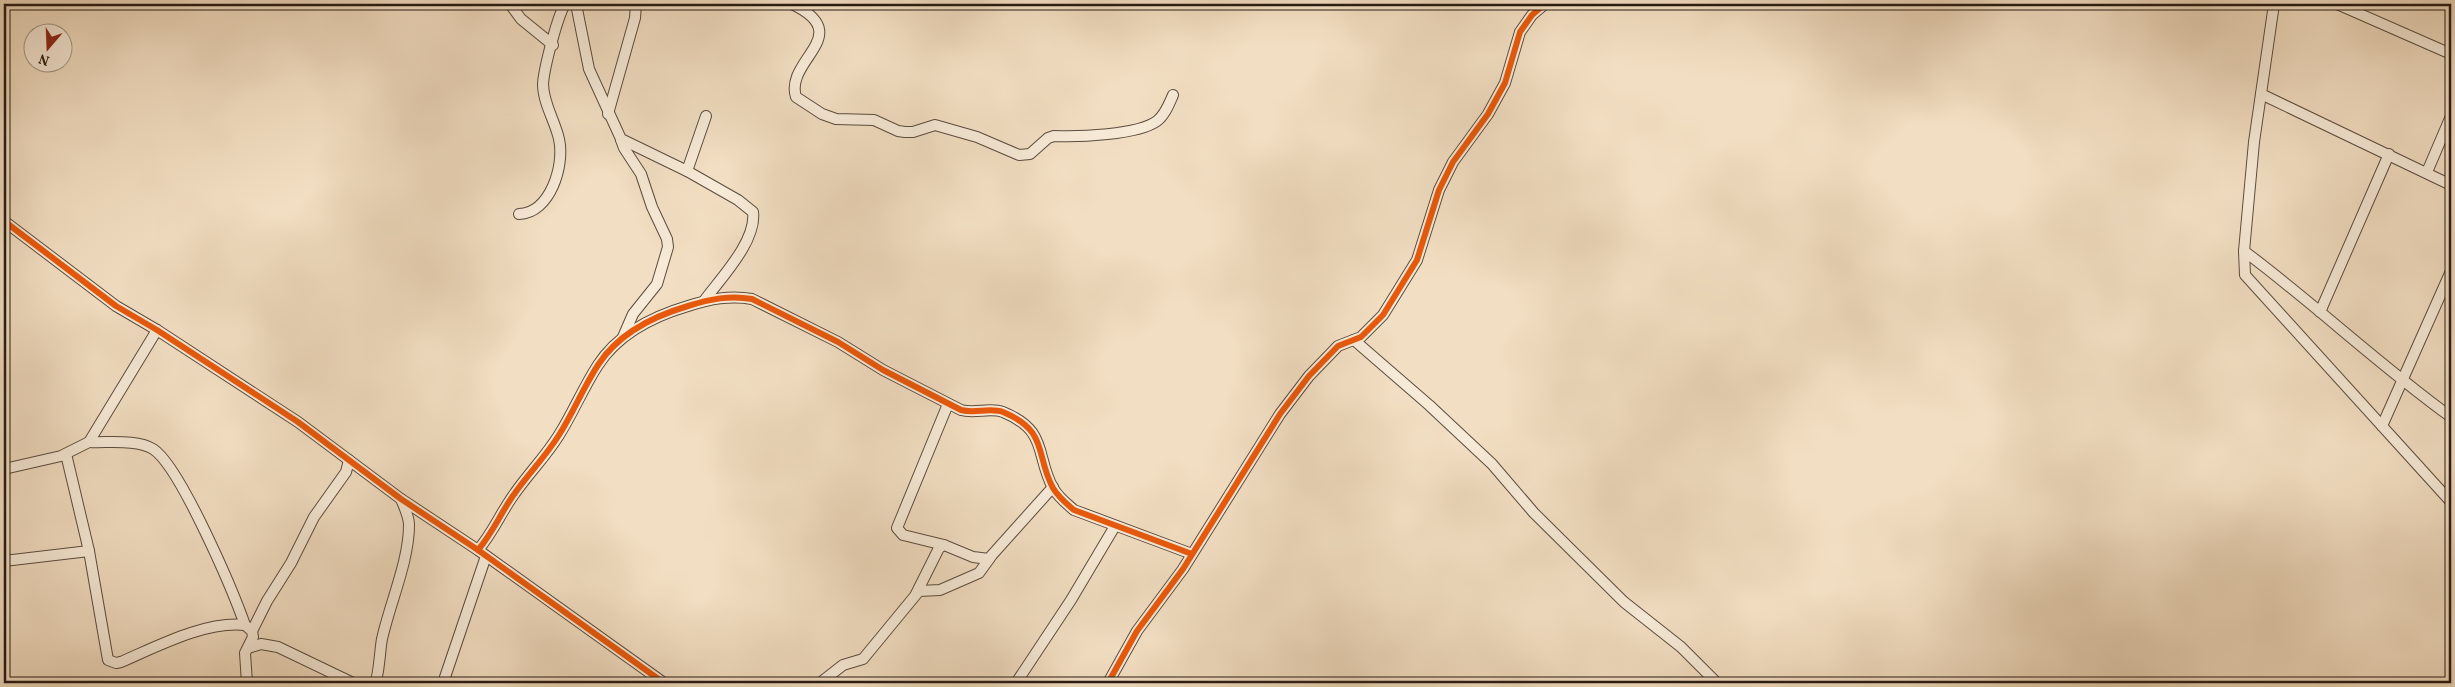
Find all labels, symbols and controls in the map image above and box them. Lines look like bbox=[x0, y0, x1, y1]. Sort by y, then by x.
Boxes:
north arrow bbox=[22, 22, 72, 72]
text: N bbox=[36, 48, 52, 70]

